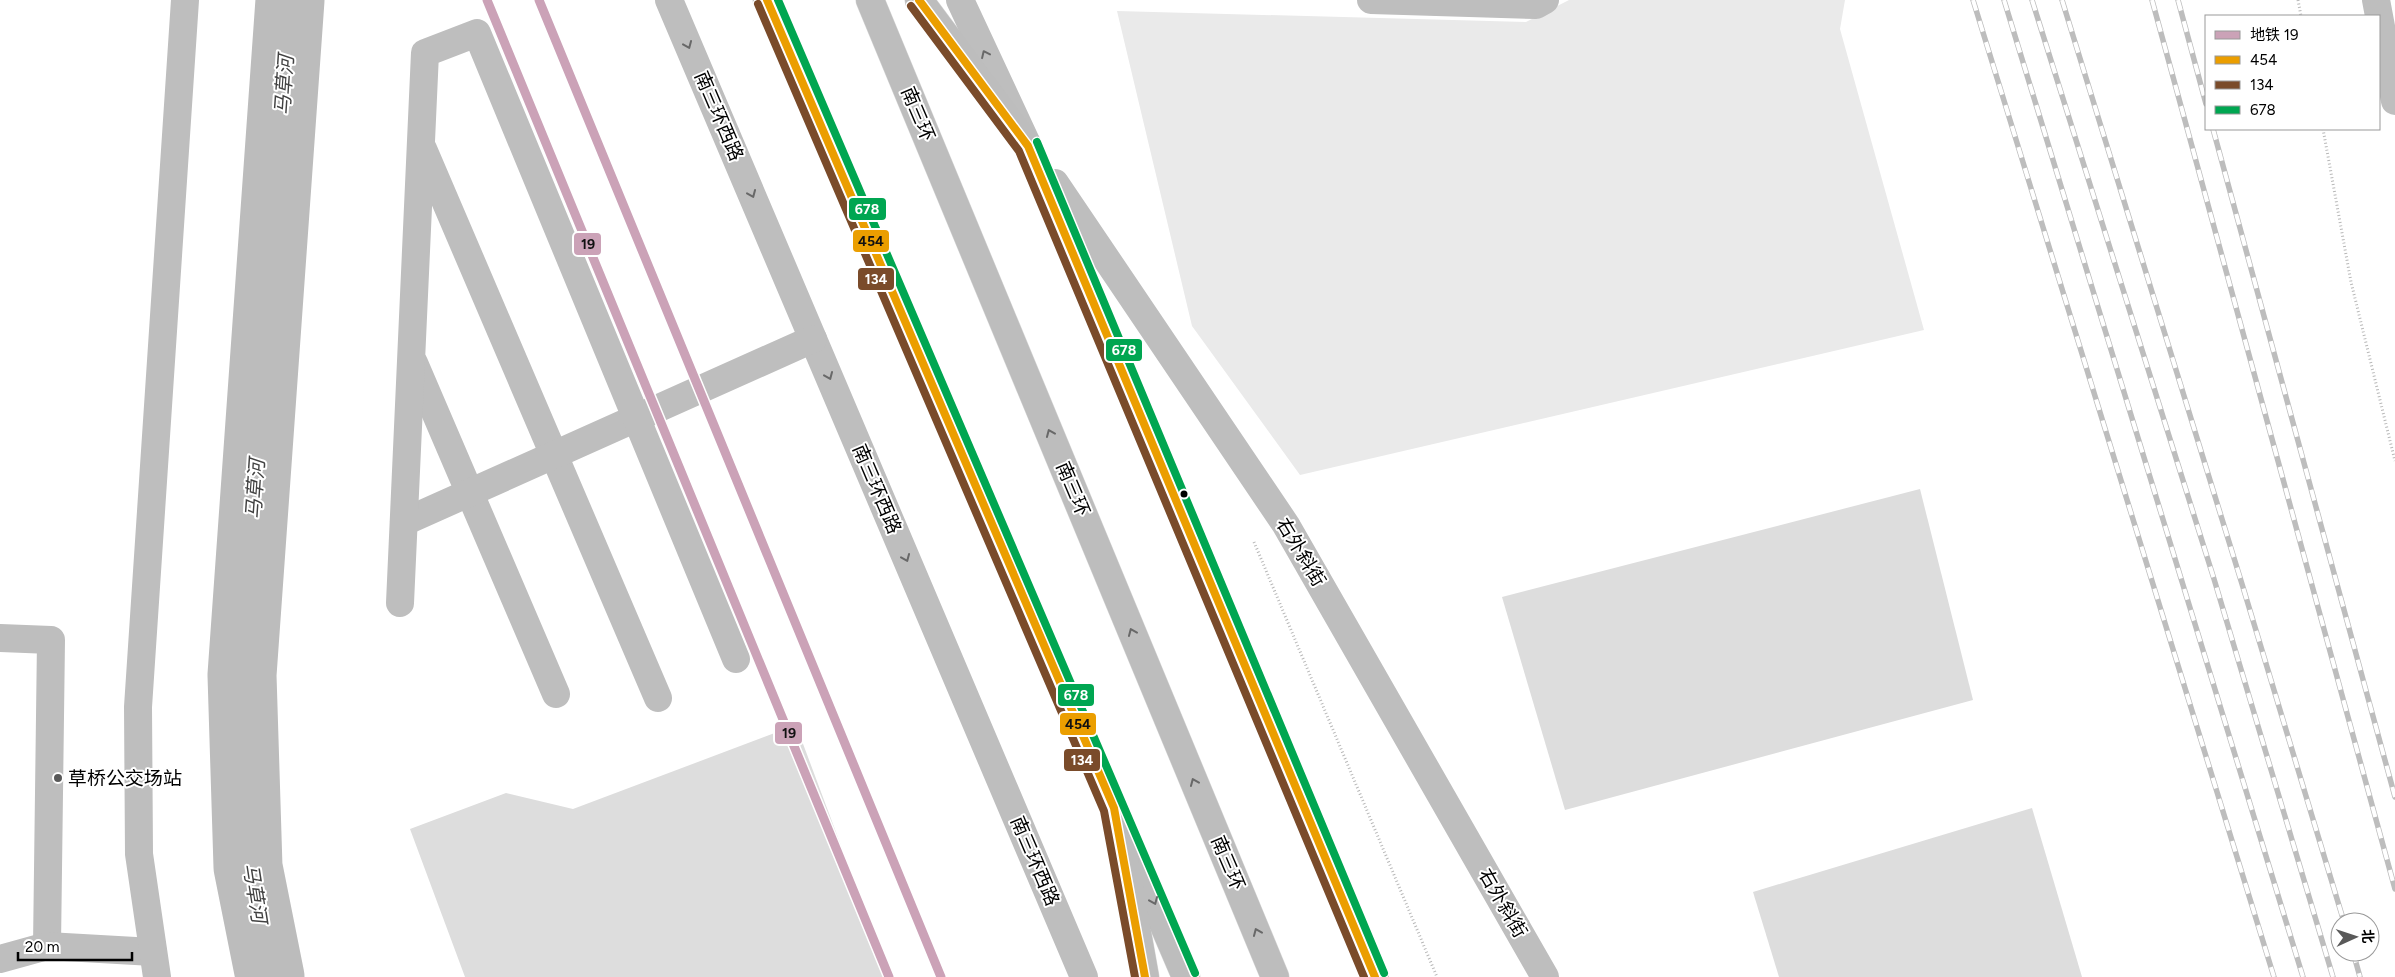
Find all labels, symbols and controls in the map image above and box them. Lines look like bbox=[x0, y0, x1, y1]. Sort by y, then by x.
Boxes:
legend bbox=[2205, 15, 2380, 130]
text: 地铁 19 bbox=[2250, 26, 2298, 44]
one-way arrow bbox=[682, 40, 693, 49]
water label: 马草河 bbox=[270, 50, 298, 116]
one-way arrow bbox=[981, 50, 991, 59]
text: 454 bbox=[2250, 51, 2277, 69]
street label: 南三环西路 bbox=[690, 68, 748, 164]
text: 134 bbox=[2250, 76, 2274, 94]
street label: 南三环 bbox=[896, 83, 940, 145]
text: 678 bbox=[2250, 101, 2276, 119]
one-way arrow bbox=[746, 190, 756, 198]
line badge: 678 bbox=[848, 197, 887, 221]
text: 678 bbox=[855, 201, 879, 218]
line badge: 454 bbox=[852, 229, 890, 253]
line badge: 19 bbox=[573, 232, 602, 256]
text: 454 bbox=[858, 233, 884, 250]
text: 19 bbox=[581, 236, 595, 253]
line badge: 134 bbox=[857, 267, 895, 291]
text: 134 bbox=[865, 271, 887, 288]
line badge: 678 bbox=[1105, 338, 1143, 362]
text: 678 bbox=[1112, 342, 1136, 359]
one-way arrow bbox=[823, 371, 833, 380]
one-way arrow bbox=[1045, 429, 1056, 438]
street label: 南三环西路 bbox=[848, 441, 906, 537]
water label: 马草河 bbox=[241, 454, 269, 520]
street label: 南三环 bbox=[1051, 458, 1095, 520]
unlabelled marker bbox=[1179, 489, 1189, 499]
street label: 右外斜街 bbox=[1272, 513, 1330, 591]
one-way arrow bbox=[900, 553, 911, 562]
one-way arrow bbox=[1128, 628, 1138, 637]
line badge: 678 bbox=[1057, 683, 1095, 707]
text: 678 bbox=[1064, 687, 1088, 704]
line badge: 454 bbox=[1059, 712, 1097, 736]
text: 454 bbox=[1065, 716, 1091, 733]
line badge: 19 bbox=[774, 721, 803, 745]
text: 19 bbox=[782, 725, 796, 742]
line badge: 134 bbox=[1063, 748, 1101, 772]
text: 134 bbox=[1071, 752, 1093, 769]
place label: 草桥公交场站 bbox=[68, 767, 182, 790]
marker: 草桥公交场站 bbox=[52, 772, 64, 784]
one-way arrow bbox=[1190, 778, 1201, 787]
street label: 南三环西路 bbox=[1006, 813, 1064, 909]
street label: 南三环 bbox=[1206, 832, 1250, 894]
water label: 马草河 bbox=[238, 861, 272, 928]
street label: 右外斜街 bbox=[1474, 864, 1532, 942]
one-way arrow bbox=[1147, 896, 1158, 905]
north arrow bbox=[2330, 912, 2380, 962]
one-way arrow bbox=[1252, 928, 1263, 937]
text: 北 bbox=[2359, 929, 2376, 944]
scale bar bbox=[18, 930, 131, 962]
text: 20 m bbox=[25, 938, 59, 956]

